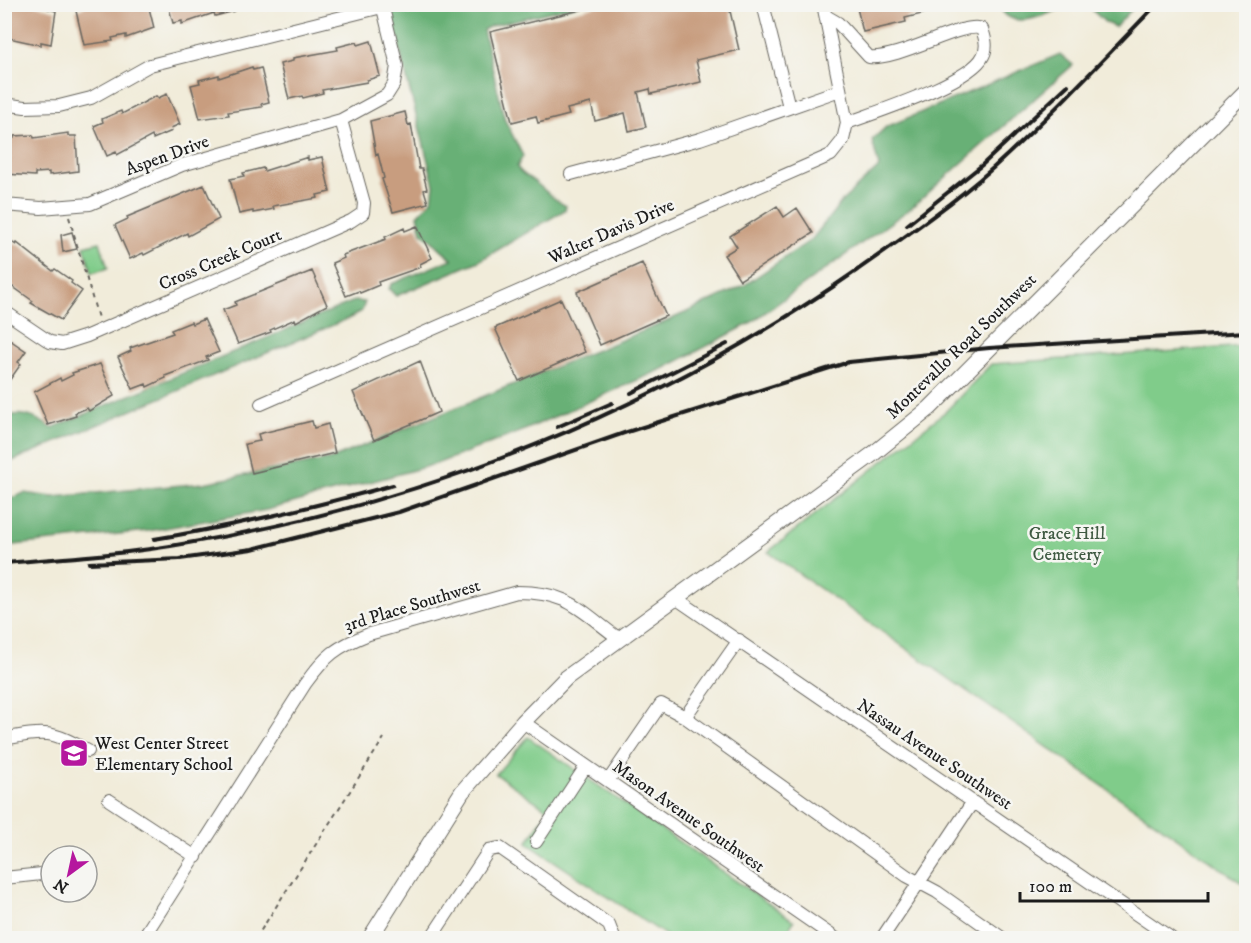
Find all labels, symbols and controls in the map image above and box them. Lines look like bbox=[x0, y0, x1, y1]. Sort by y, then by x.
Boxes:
street label: Aspen Drive bbox=[123, 131, 212, 181]
street label: Walter Davis Drive bbox=[544, 194, 678, 270]
street label: Cross Creek Court bbox=[156, 224, 285, 296]
street label: Montevallo Road Southwest bbox=[882, 269, 1042, 424]
park label: Grace Hill Cemetery bbox=[1029, 523, 1106, 566]
street label: 3rd Place Southwest bbox=[341, 575, 483, 637]
street label: Nassau Avenue Southwest bbox=[853, 695, 1016, 815]
place label: West Center Street Elementary School bbox=[94, 733, 233, 776]
school or university icon: West Center Street Elementary School bbox=[58, 737, 90, 769]
street label: Mason Avenue Southwest bbox=[608, 756, 769, 878]
north arrow bbox=[39, 844, 99, 904]
scale bar bbox=[1020, 865, 1208, 903]
text: N bbox=[50, 874, 72, 898]
text: 100 m bbox=[1029, 876, 1072, 898]

